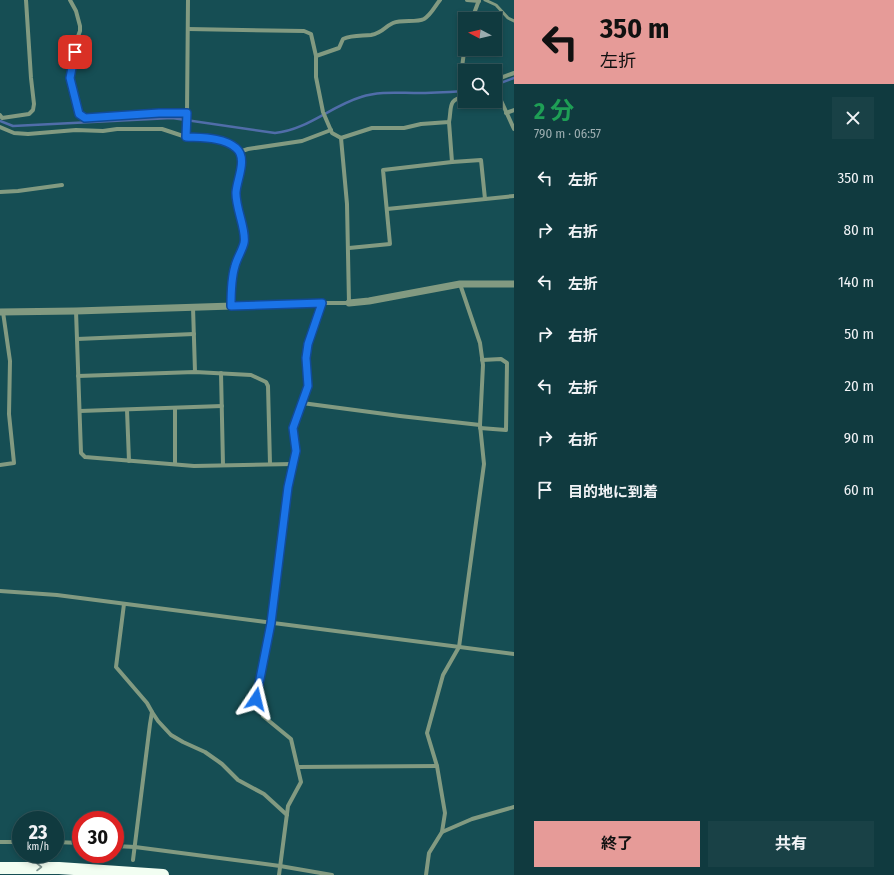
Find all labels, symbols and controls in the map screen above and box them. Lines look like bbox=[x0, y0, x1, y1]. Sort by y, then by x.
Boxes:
north arrow bbox=[458, 12, 502, 56]
map controls bbox=[458, 12, 502, 108]
text: 350 m bbox=[600, 12, 669, 45]
icon: left bbox=[534, 16, 586, 68]
pin bbox=[58, 35, 92, 69]
icon: arrive bbox=[64, 41, 86, 63]
text: 左折 bbox=[600, 50, 636, 72]
button: search bbox=[458, 64, 502, 108]
text: 2 分 bbox=[534, 97, 574, 125]
button: close bbox=[832, 97, 874, 139]
text: 790 m · 06:57 bbox=[534, 126, 601, 141]
icon: left bbox=[534, 167, 556, 189]
text: 350 m bbox=[837, 169, 874, 187]
text: 左折 bbox=[568, 171, 598, 189]
icon: right bbox=[534, 219, 556, 241]
text: 80 m bbox=[844, 221, 874, 239]
text: 右折 bbox=[568, 223, 598, 241]
icon: left bbox=[534, 271, 556, 293]
text: 140 m bbox=[838, 273, 874, 291]
text: 左折 bbox=[568, 275, 598, 293]
icon: right bbox=[534, 323, 556, 345]
text: 50 m bbox=[844, 325, 874, 343]
text: 右折 bbox=[568, 327, 598, 345]
icon: left bbox=[534, 375, 556, 397]
text: 20 m bbox=[845, 377, 874, 395]
text: 左折 bbox=[568, 379, 598, 397]
icon: right bbox=[534, 427, 556, 449]
text: 90 m bbox=[844, 429, 874, 447]
text: 右折 bbox=[568, 431, 598, 449]
icon: arrive bbox=[534, 479, 556, 501]
text: 60 m bbox=[844, 481, 874, 499]
text: 目的地に到着 bbox=[568, 483, 658, 501]
position arrow bbox=[235, 678, 277, 720]
speed limit sign: 30 bbox=[72, 811, 124, 863]
text: 23 bbox=[29, 820, 47, 844]
button: 終了 bbox=[534, 821, 700, 867]
button: 共有 bbox=[708, 821, 874, 867]
text: km/h bbox=[27, 841, 49, 853]
one-way arrow bbox=[36, 863, 42, 871]

